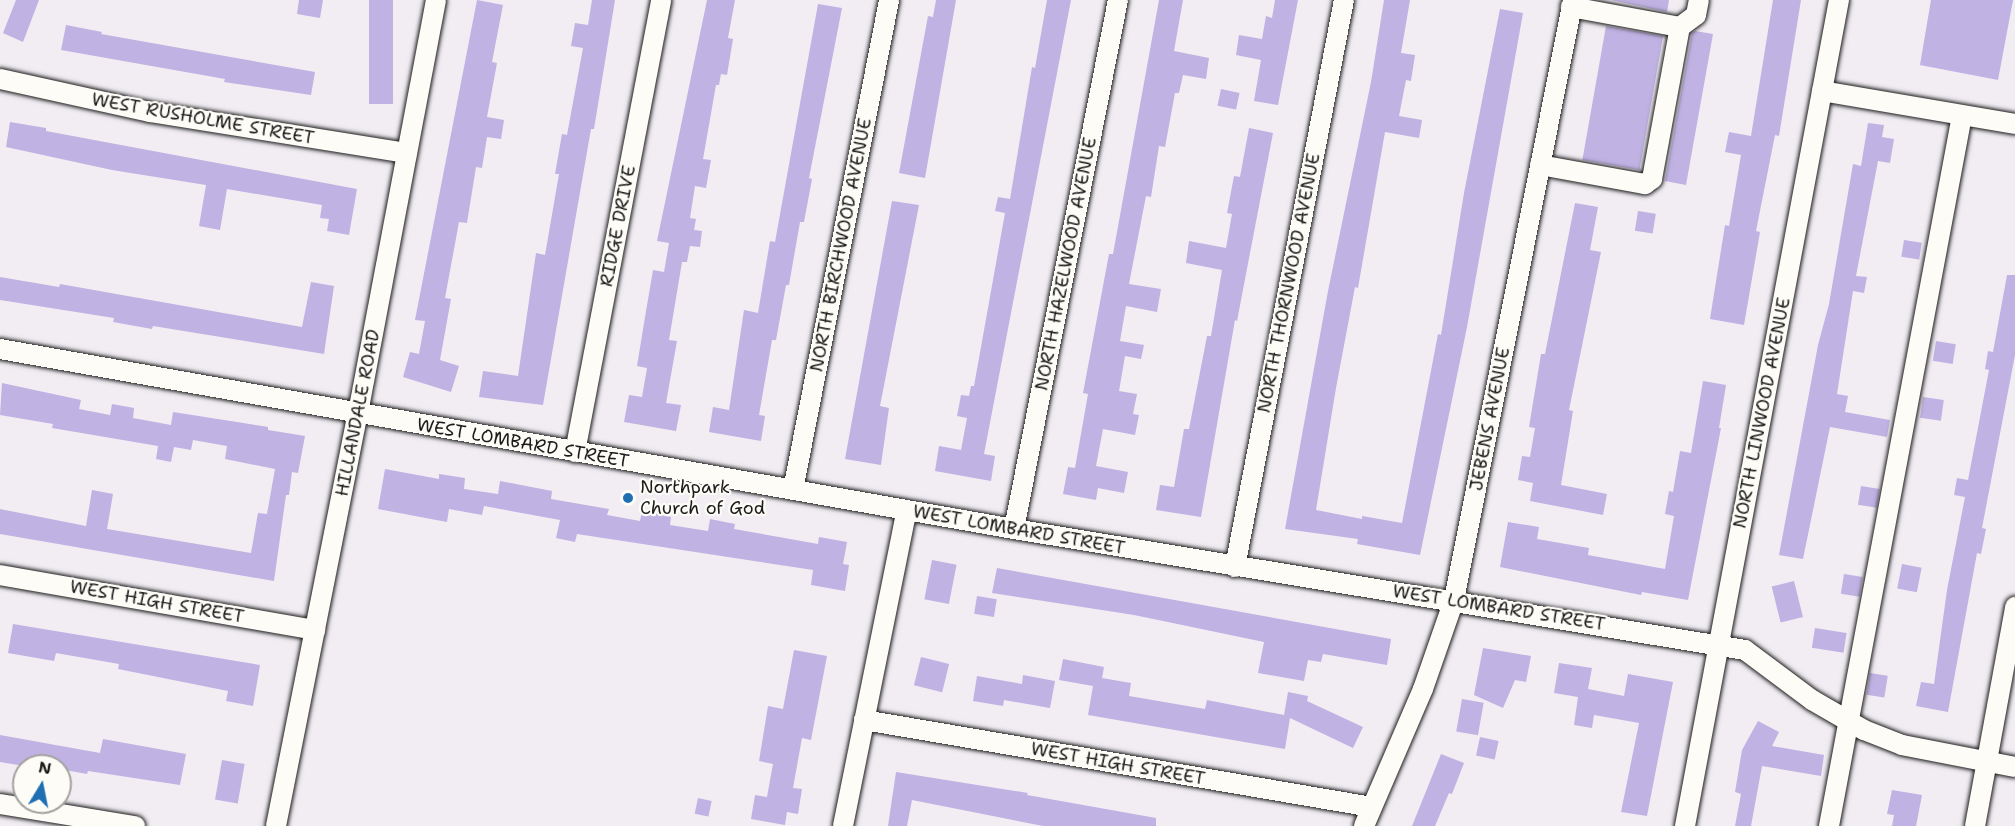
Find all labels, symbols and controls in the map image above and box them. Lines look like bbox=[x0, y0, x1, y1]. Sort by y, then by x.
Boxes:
street label: WEST RUSHOLME STREET bbox=[90, 89, 316, 149]
street label: NORTH BIRCHWOOD AVENUE bbox=[806, 116, 876, 374]
street label: NORTH HAZELWOOD AVENUE bbox=[1031, 135, 1101, 393]
street label: NORTH THORNWOOD AVENUE bbox=[1253, 151, 1325, 415]
street label: RIDGE DRIVE bbox=[596, 163, 640, 289]
street label: NORTH LINWOOD AVENUE bbox=[1729, 296, 1795, 530]
street label: HILLANDALE ROAD bbox=[331, 328, 385, 498]
street label: JEBENS AVENUE bbox=[1465, 345, 1515, 493]
street label: WEST LOMBARD STREET bbox=[415, 414, 631, 472]
place label: Northpark Church of God bbox=[640, 477, 765, 520]
marker: Northpark Church of God bbox=[621, 491, 635, 505]
street label: WEST LOMBARD STREET bbox=[911, 501, 1127, 559]
street label: WEST HIGH STREET bbox=[68, 576, 246, 628]
street label: WEST LOMBARD STREET bbox=[1391, 581, 1607, 635]
street label: WEST HIGH STREET bbox=[1029, 738, 1207, 790]
north arrow bbox=[12, 754, 72, 814]
text: N bbox=[37, 756, 53, 779]

